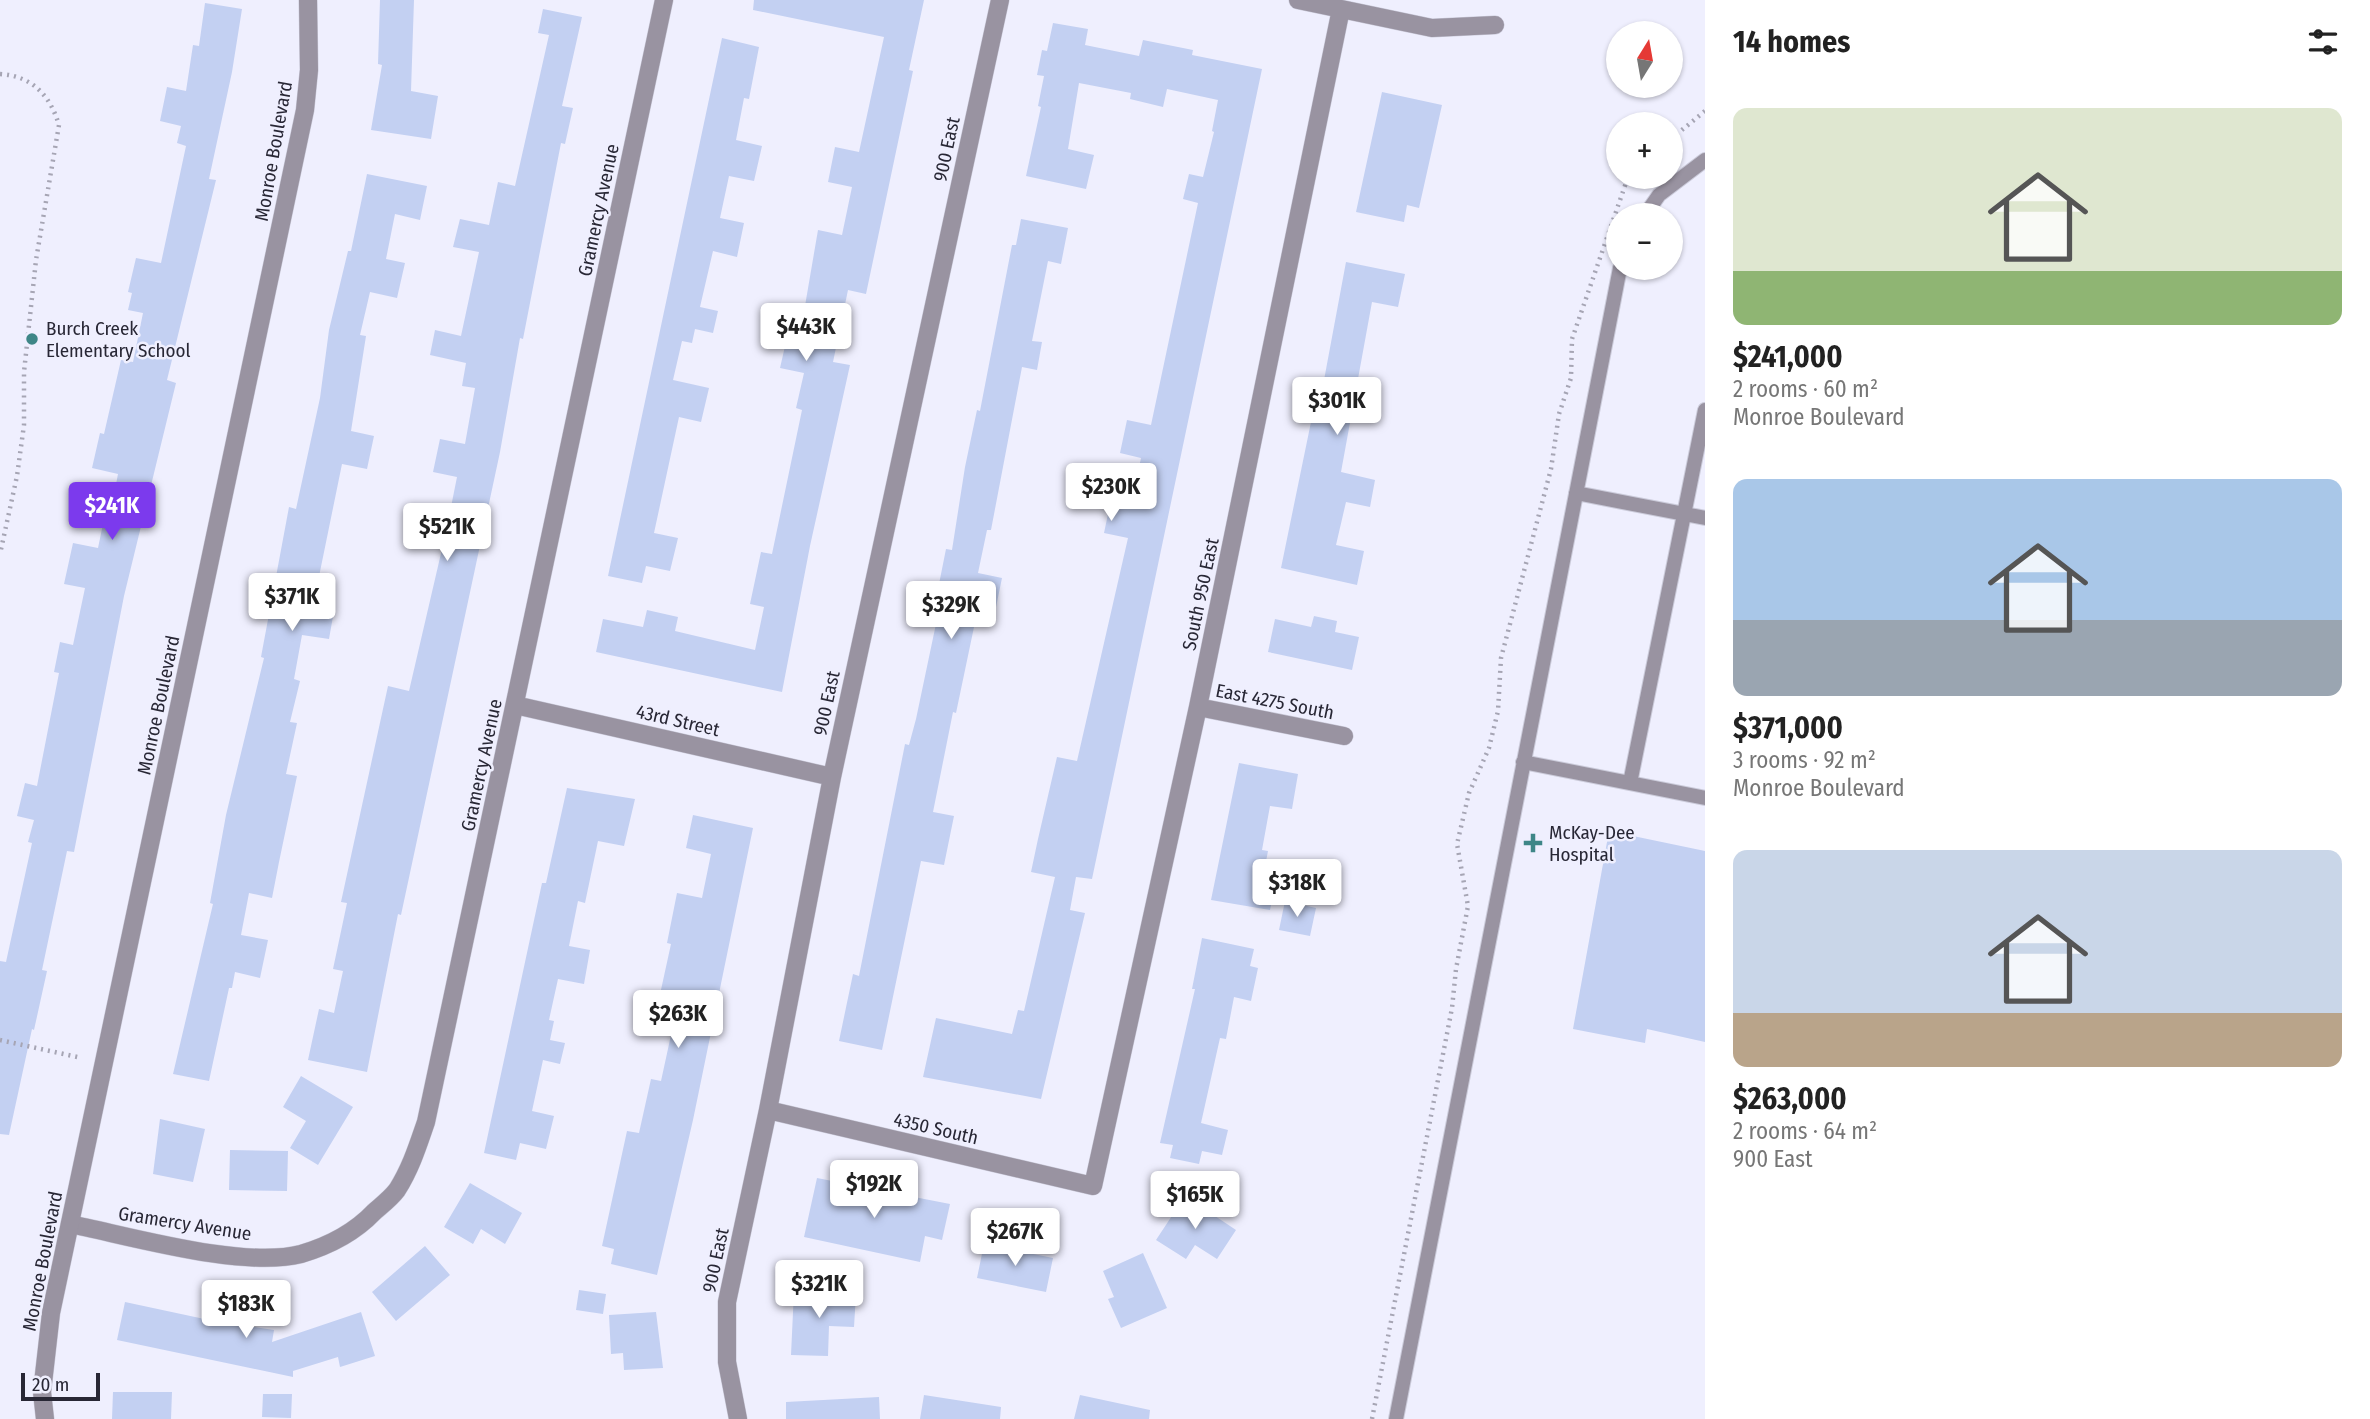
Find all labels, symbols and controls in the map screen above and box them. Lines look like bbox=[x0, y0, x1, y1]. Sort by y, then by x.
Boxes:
north arrow bbox=[1606, 21, 1684, 98]
map controls bbox=[1606, 21, 1683, 280]
icon: filters bbox=[2304, 23, 2342, 61]
text: 14 homes bbox=[1733, 24, 1850, 60]
street label: Monroe Boulevard bbox=[250, 79, 297, 223]
button: + bbox=[1606, 112, 1683, 189]
street label: 900 East bbox=[928, 114, 965, 184]
street label: Gramercy Avenue bbox=[573, 142, 624, 278]
icon: home bbox=[1975, 154, 2101, 280]
button: − bbox=[1606, 203, 1683, 280]
pin: $443K bbox=[757, 304, 855, 363]
text: $443K bbox=[776, 312, 836, 340]
place label: Burch Creek Elementary School bbox=[46, 317, 191, 362]
marker: Burch Creek Elementary School bbox=[24, 331, 40, 347]
text: $241,000 bbox=[1733, 339, 1843, 375]
text: 2 rooms · 60 m² bbox=[1733, 375, 1878, 403]
pin: $301K bbox=[1288, 378, 1386, 437]
text: $301K bbox=[1308, 386, 1366, 414]
text: Monroe Boulevard bbox=[1733, 403, 1905, 431]
pin: $230K bbox=[1062, 463, 1160, 523]
text: $230K bbox=[1082, 472, 1140, 500]
pin: $241K bbox=[63, 482, 161, 542]
text: $241K bbox=[85, 491, 139, 519]
pin: $521K bbox=[398, 504, 496, 563]
text: $521K bbox=[419, 512, 475, 540]
icon: home bbox=[1975, 525, 2101, 651]
street label: South 950 East bbox=[1177, 535, 1224, 653]
pin: $371K bbox=[243, 574, 341, 633]
text: $371K bbox=[265, 582, 319, 610]
pin: $329K bbox=[902, 582, 1000, 641]
text: $329K bbox=[922, 590, 980, 618]
street label: Monroe Boulevard bbox=[132, 633, 184, 777]
street label: 900 East bbox=[808, 668, 845, 738]
street label: East 4275 South bbox=[1214, 679, 1336, 724]
street label: Gramercy Avenue bbox=[456, 697, 507, 833]
street label: 43rd Street bbox=[634, 700, 723, 741]
text: $371,000 bbox=[1733, 710, 1843, 746]
text: 3 rooms · 92 m² bbox=[1733, 746, 1876, 774]
text: Monroe Boulevard bbox=[1733, 774, 1905, 802]
place label: McKay-Dee Hospital bbox=[1549, 821, 1635, 866]
marker: McKay-Dee Hospital bbox=[1523, 833, 1543, 853]
pin: $318K bbox=[1248, 860, 1346, 919]
text: $318K bbox=[1268, 868, 1326, 896]
icon: home bbox=[1975, 896, 2101, 1022]
pin: $263K bbox=[629, 990, 727, 1050]
text: $263K bbox=[649, 999, 707, 1027]
text: $263,000 bbox=[1733, 1081, 1847, 1117]
street label: 4350 South bbox=[891, 1108, 980, 1149]
text: 2 rooms · 64 m² bbox=[1733, 1117, 1877, 1145]
text: 900 East bbox=[1733, 1145, 1813, 1173]
pin: $192K bbox=[825, 1160, 923, 1220]
text: $192K bbox=[846, 1169, 902, 1197]
pin: $165K bbox=[1146, 1172, 1244, 1231]
text: $165K bbox=[1167, 1180, 1223, 1208]
street label: Monroe Boulevard bbox=[18, 1189, 67, 1333]
street label: Gramercy Avenue bbox=[117, 1202, 253, 1245]
pin: $267K bbox=[966, 1208, 1064, 1268]
text: $267K bbox=[987, 1217, 1043, 1245]
street label: 900 East bbox=[697, 1225, 734, 1295]
pin: $321K bbox=[770, 1260, 868, 1320]
text: $321K bbox=[791, 1269, 847, 1297]
pin: $183K bbox=[197, 1280, 295, 1340]
text: $183K bbox=[218, 1289, 274, 1317]
scale bar bbox=[21, 1370, 100, 1402]
text: 20 m bbox=[32, 1373, 69, 1396]

